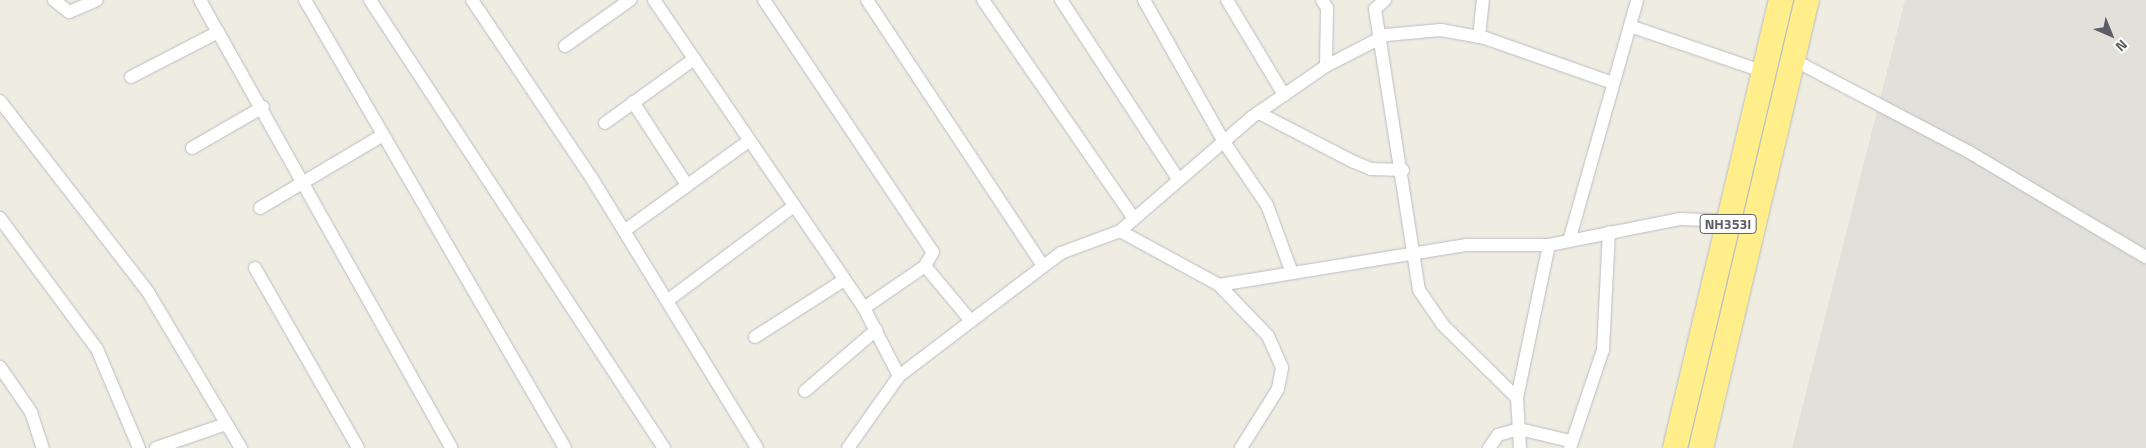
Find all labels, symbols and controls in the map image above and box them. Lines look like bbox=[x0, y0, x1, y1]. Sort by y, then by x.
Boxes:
north arrow bbox=[2086, 10, 2136, 60]
text: N bbox=[2111, 35, 2133, 57]
road number: NH353I bbox=[1699, 212, 1757, 235]

